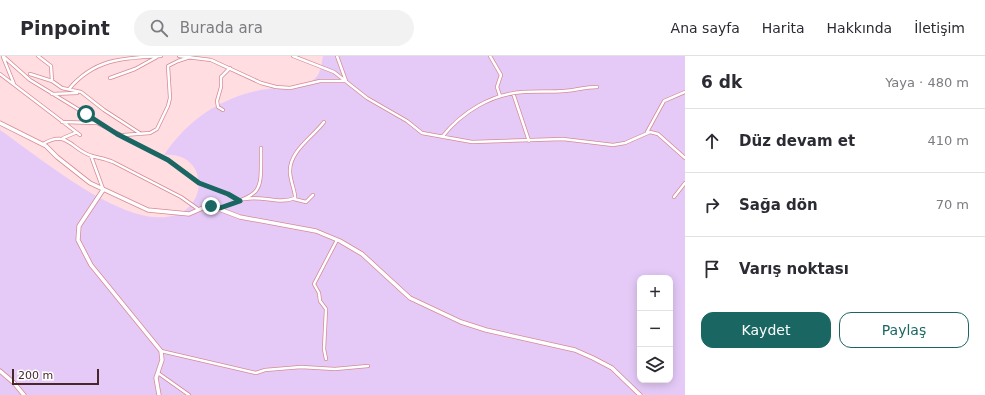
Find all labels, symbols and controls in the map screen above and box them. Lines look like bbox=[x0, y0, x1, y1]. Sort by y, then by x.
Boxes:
search box bbox=[134, 10, 414, 46]
text: Pinpoint bbox=[20, 17, 110, 39]
icon: search bbox=[148, 17, 170, 39]
text: Burada ara bbox=[180, 19, 263, 37]
text: Ana sayfa bbox=[671, 20, 740, 36]
text: Harita bbox=[762, 20, 805, 36]
text: Hakkında bbox=[827, 20, 892, 36]
text: İletişim bbox=[914, 20, 965, 36]
text: 6 dk bbox=[701, 72, 742, 92]
text: Yaya · 480 m bbox=[885, 75, 969, 90]
route start bbox=[77, 105, 95, 123]
icon: ahead bbox=[701, 130, 723, 152]
text: Düz devam et bbox=[739, 132, 855, 150]
text: 410 m bbox=[927, 133, 969, 148]
icon: right bbox=[701, 194, 723, 216]
text: Sağa dön bbox=[739, 196, 818, 214]
route end bbox=[202, 197, 220, 215]
text: 70 m bbox=[936, 197, 969, 212]
icon: arrive bbox=[701, 258, 723, 280]
text: Varış noktası bbox=[739, 260, 849, 278]
map controls bbox=[637, 275, 673, 383]
button: + bbox=[637, 275, 673, 311]
button: − bbox=[637, 311, 673, 347]
button: Kaydet bbox=[701, 312, 831, 348]
button: Paylaş bbox=[839, 312, 969, 348]
button: layers bbox=[637, 347, 673, 383]
scale bar bbox=[12, 367, 99, 386]
text: 200 m bbox=[18, 369, 53, 382]

